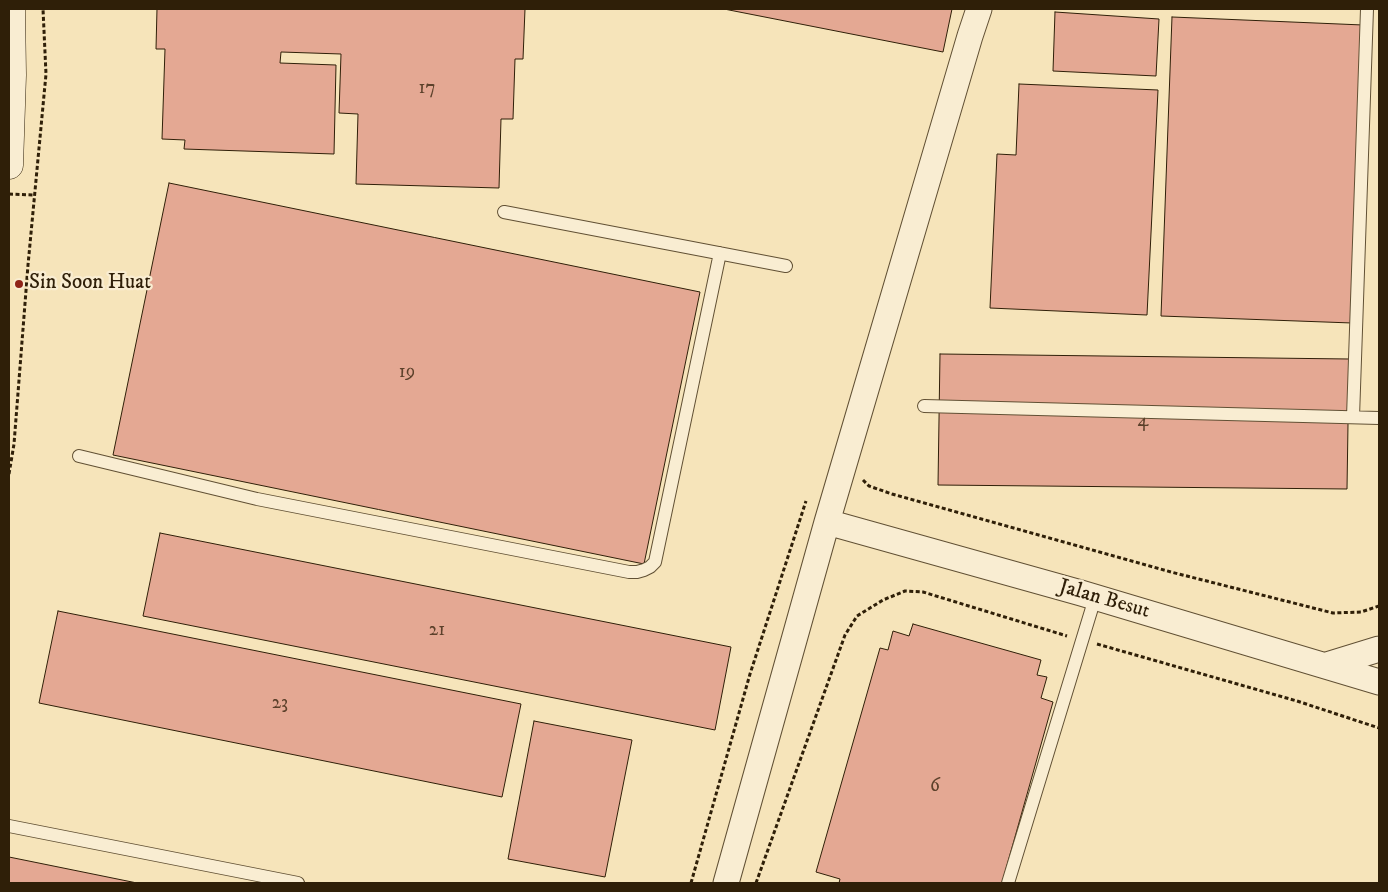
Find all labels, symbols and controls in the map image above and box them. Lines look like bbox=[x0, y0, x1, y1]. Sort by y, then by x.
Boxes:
house number: 17 bbox=[419, 78, 435, 100]
place label: Sin Soon Huat bbox=[29, 271, 151, 297]
marker: Sin Soon Huat bbox=[13, 278, 25, 290]
house number: 19 bbox=[399, 362, 415, 384]
house number: 4 bbox=[1138, 411, 1148, 433]
street label: Jalan Besut bbox=[1056, 575, 1152, 625]
house number: 21 bbox=[429, 620, 445, 642]
house number: 23 bbox=[272, 693, 288, 715]
house number: 6 bbox=[930, 776, 940, 798]

